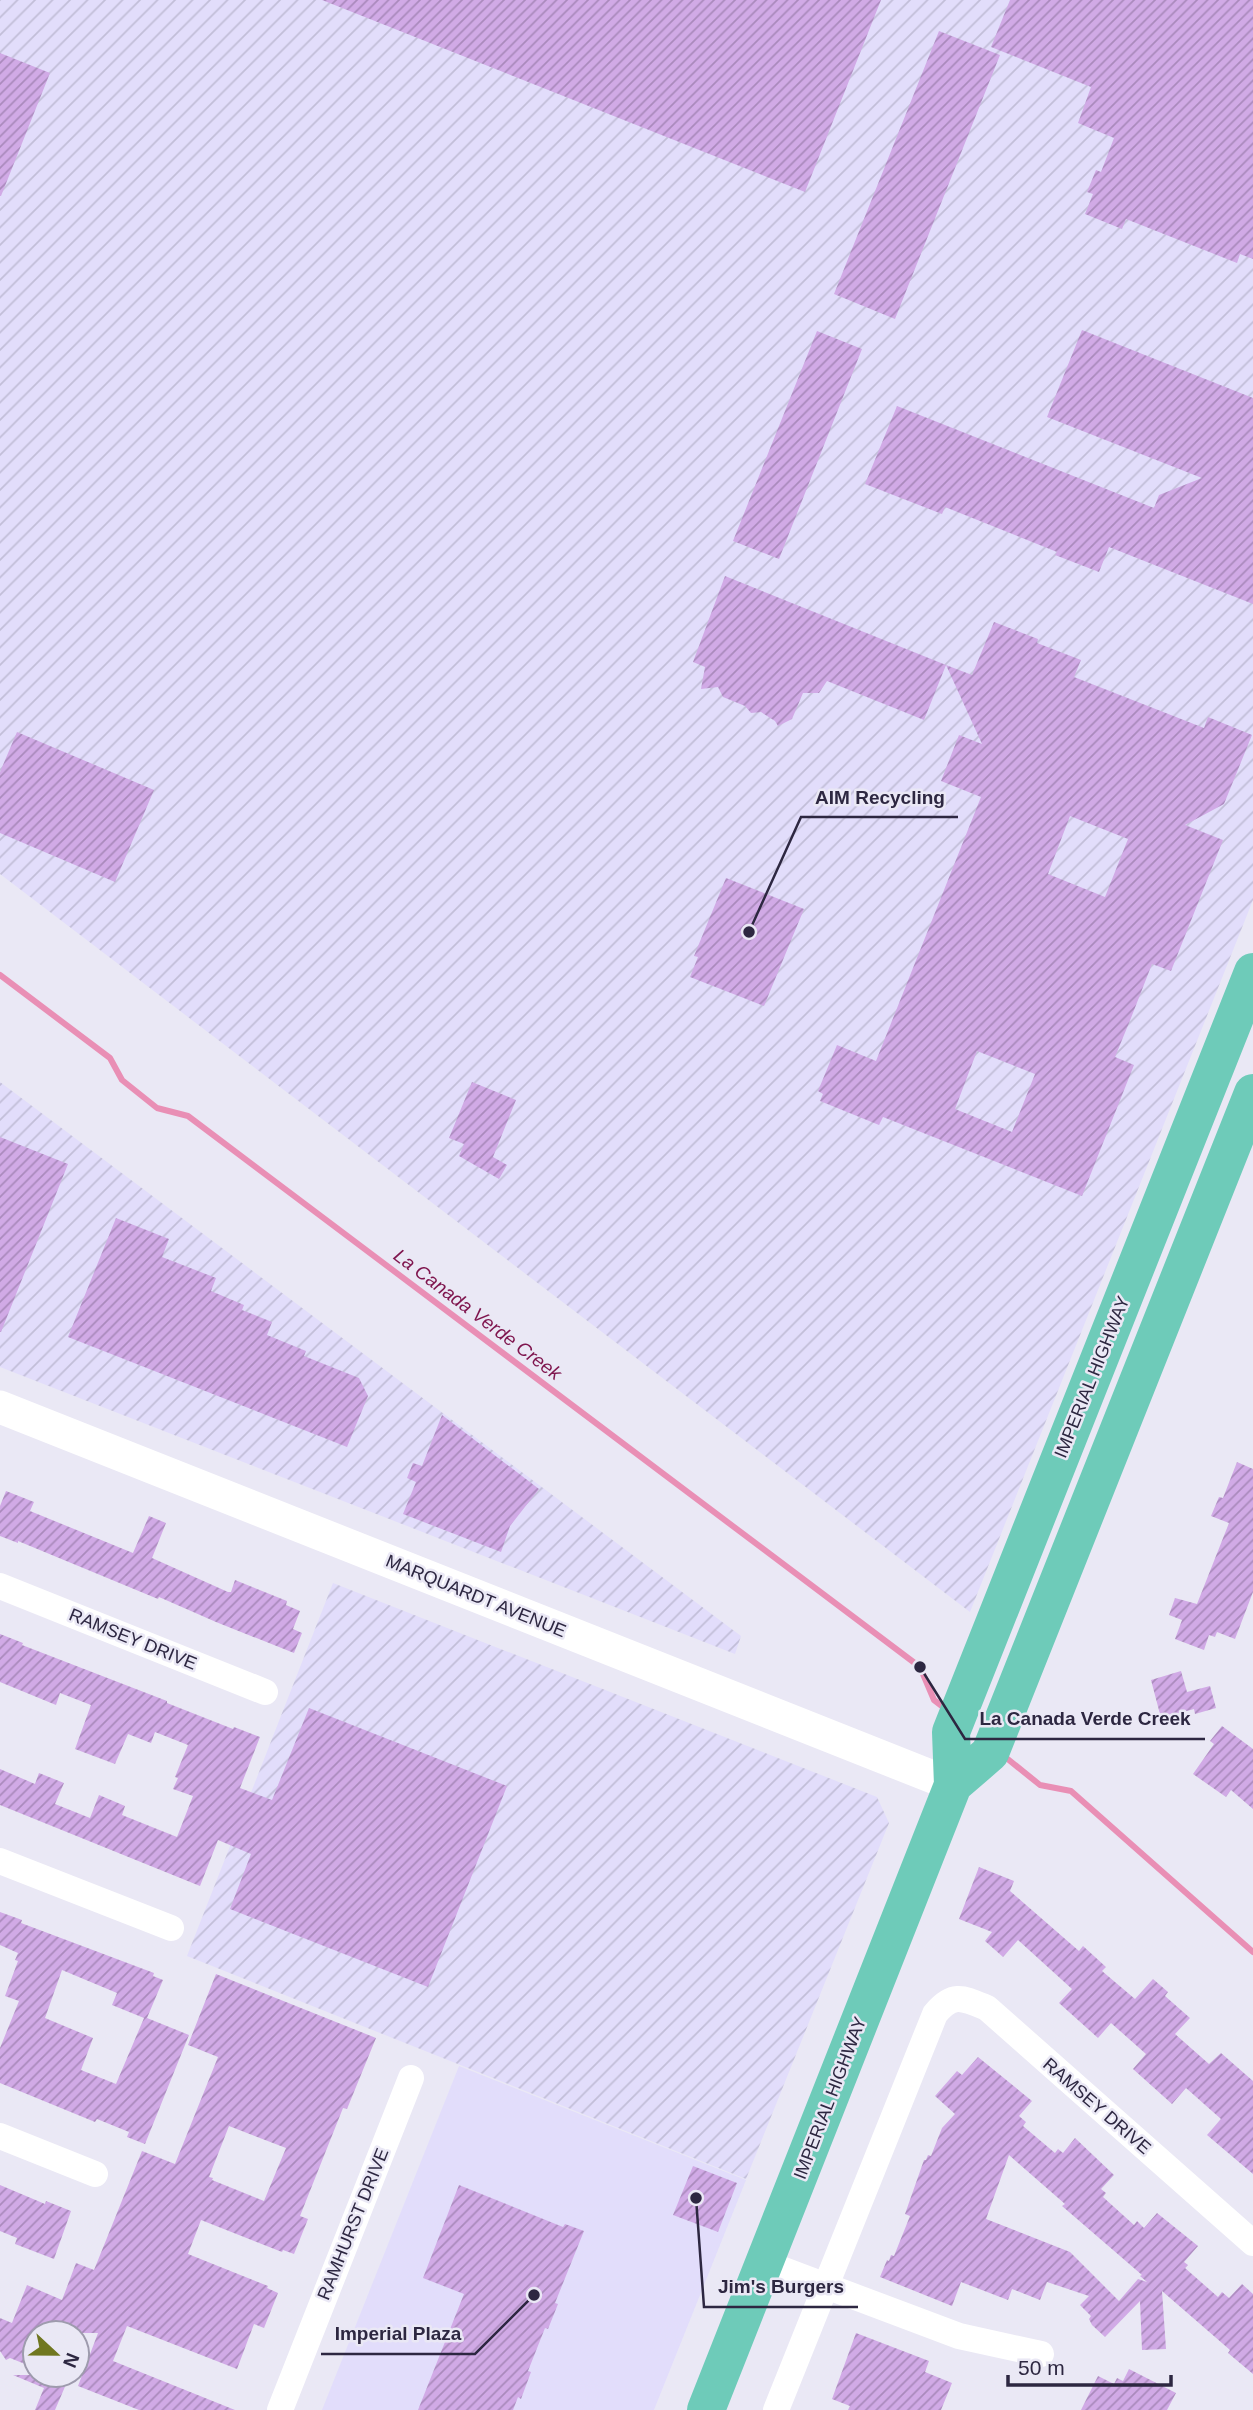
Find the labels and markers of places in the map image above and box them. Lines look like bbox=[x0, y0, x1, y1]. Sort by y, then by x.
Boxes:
callout: AIM Recycling bbox=[801, 777, 958, 817]
callout: La Canada Verde Creek bbox=[965, 1699, 1205, 1739]
callout: Jim's Burgers bbox=[704, 2267, 858, 2307]
callout: Imperial Plaza bbox=[321, 2314, 475, 2354]

